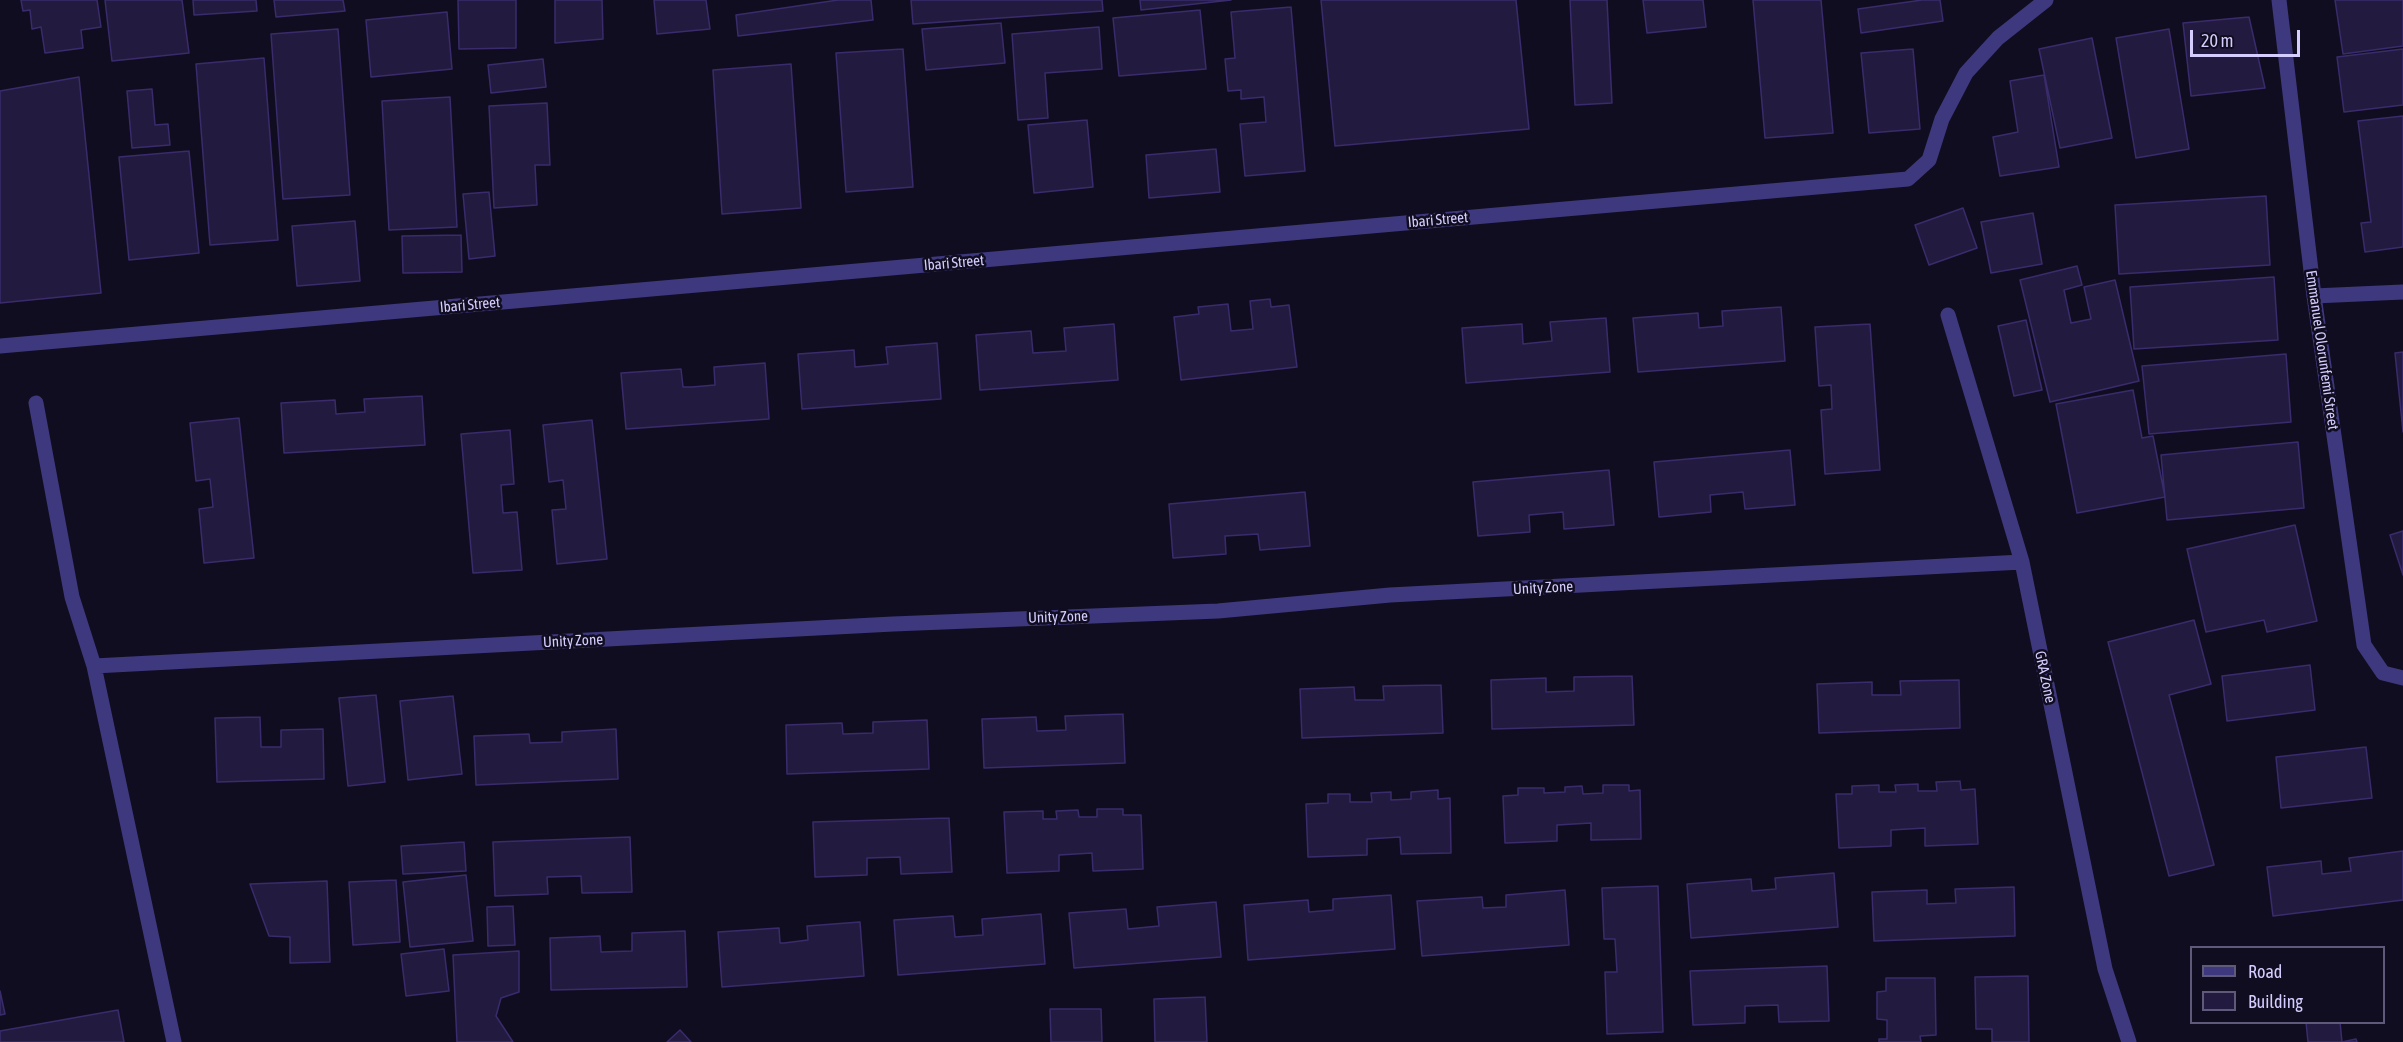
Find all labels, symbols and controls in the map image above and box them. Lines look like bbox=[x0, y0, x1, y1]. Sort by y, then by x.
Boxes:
scale bar bbox=[2193, 18, 2302, 56]
text: 20 m bbox=[2201, 30, 2233, 51]
street label: Ibari Street bbox=[1407, 208, 1469, 232]
street label: Ibari Street bbox=[923, 251, 985, 275]
street label: Emmanuel Olorunfemi Street bbox=[2302, 269, 2342, 431]
street label: Ibari Street bbox=[439, 293, 501, 317]
street label: Unity Zone bbox=[1513, 577, 1573, 599]
street label: Unity Zone bbox=[1028, 607, 1088, 627]
street label: Unity Zone bbox=[543, 630, 603, 652]
street label: GRA Zone bbox=[2031, 649, 2059, 705]
legend bbox=[2190, 946, 2385, 1024]
text: Road bbox=[2248, 961, 2282, 982]
text: Building bbox=[2248, 991, 2303, 1012]

